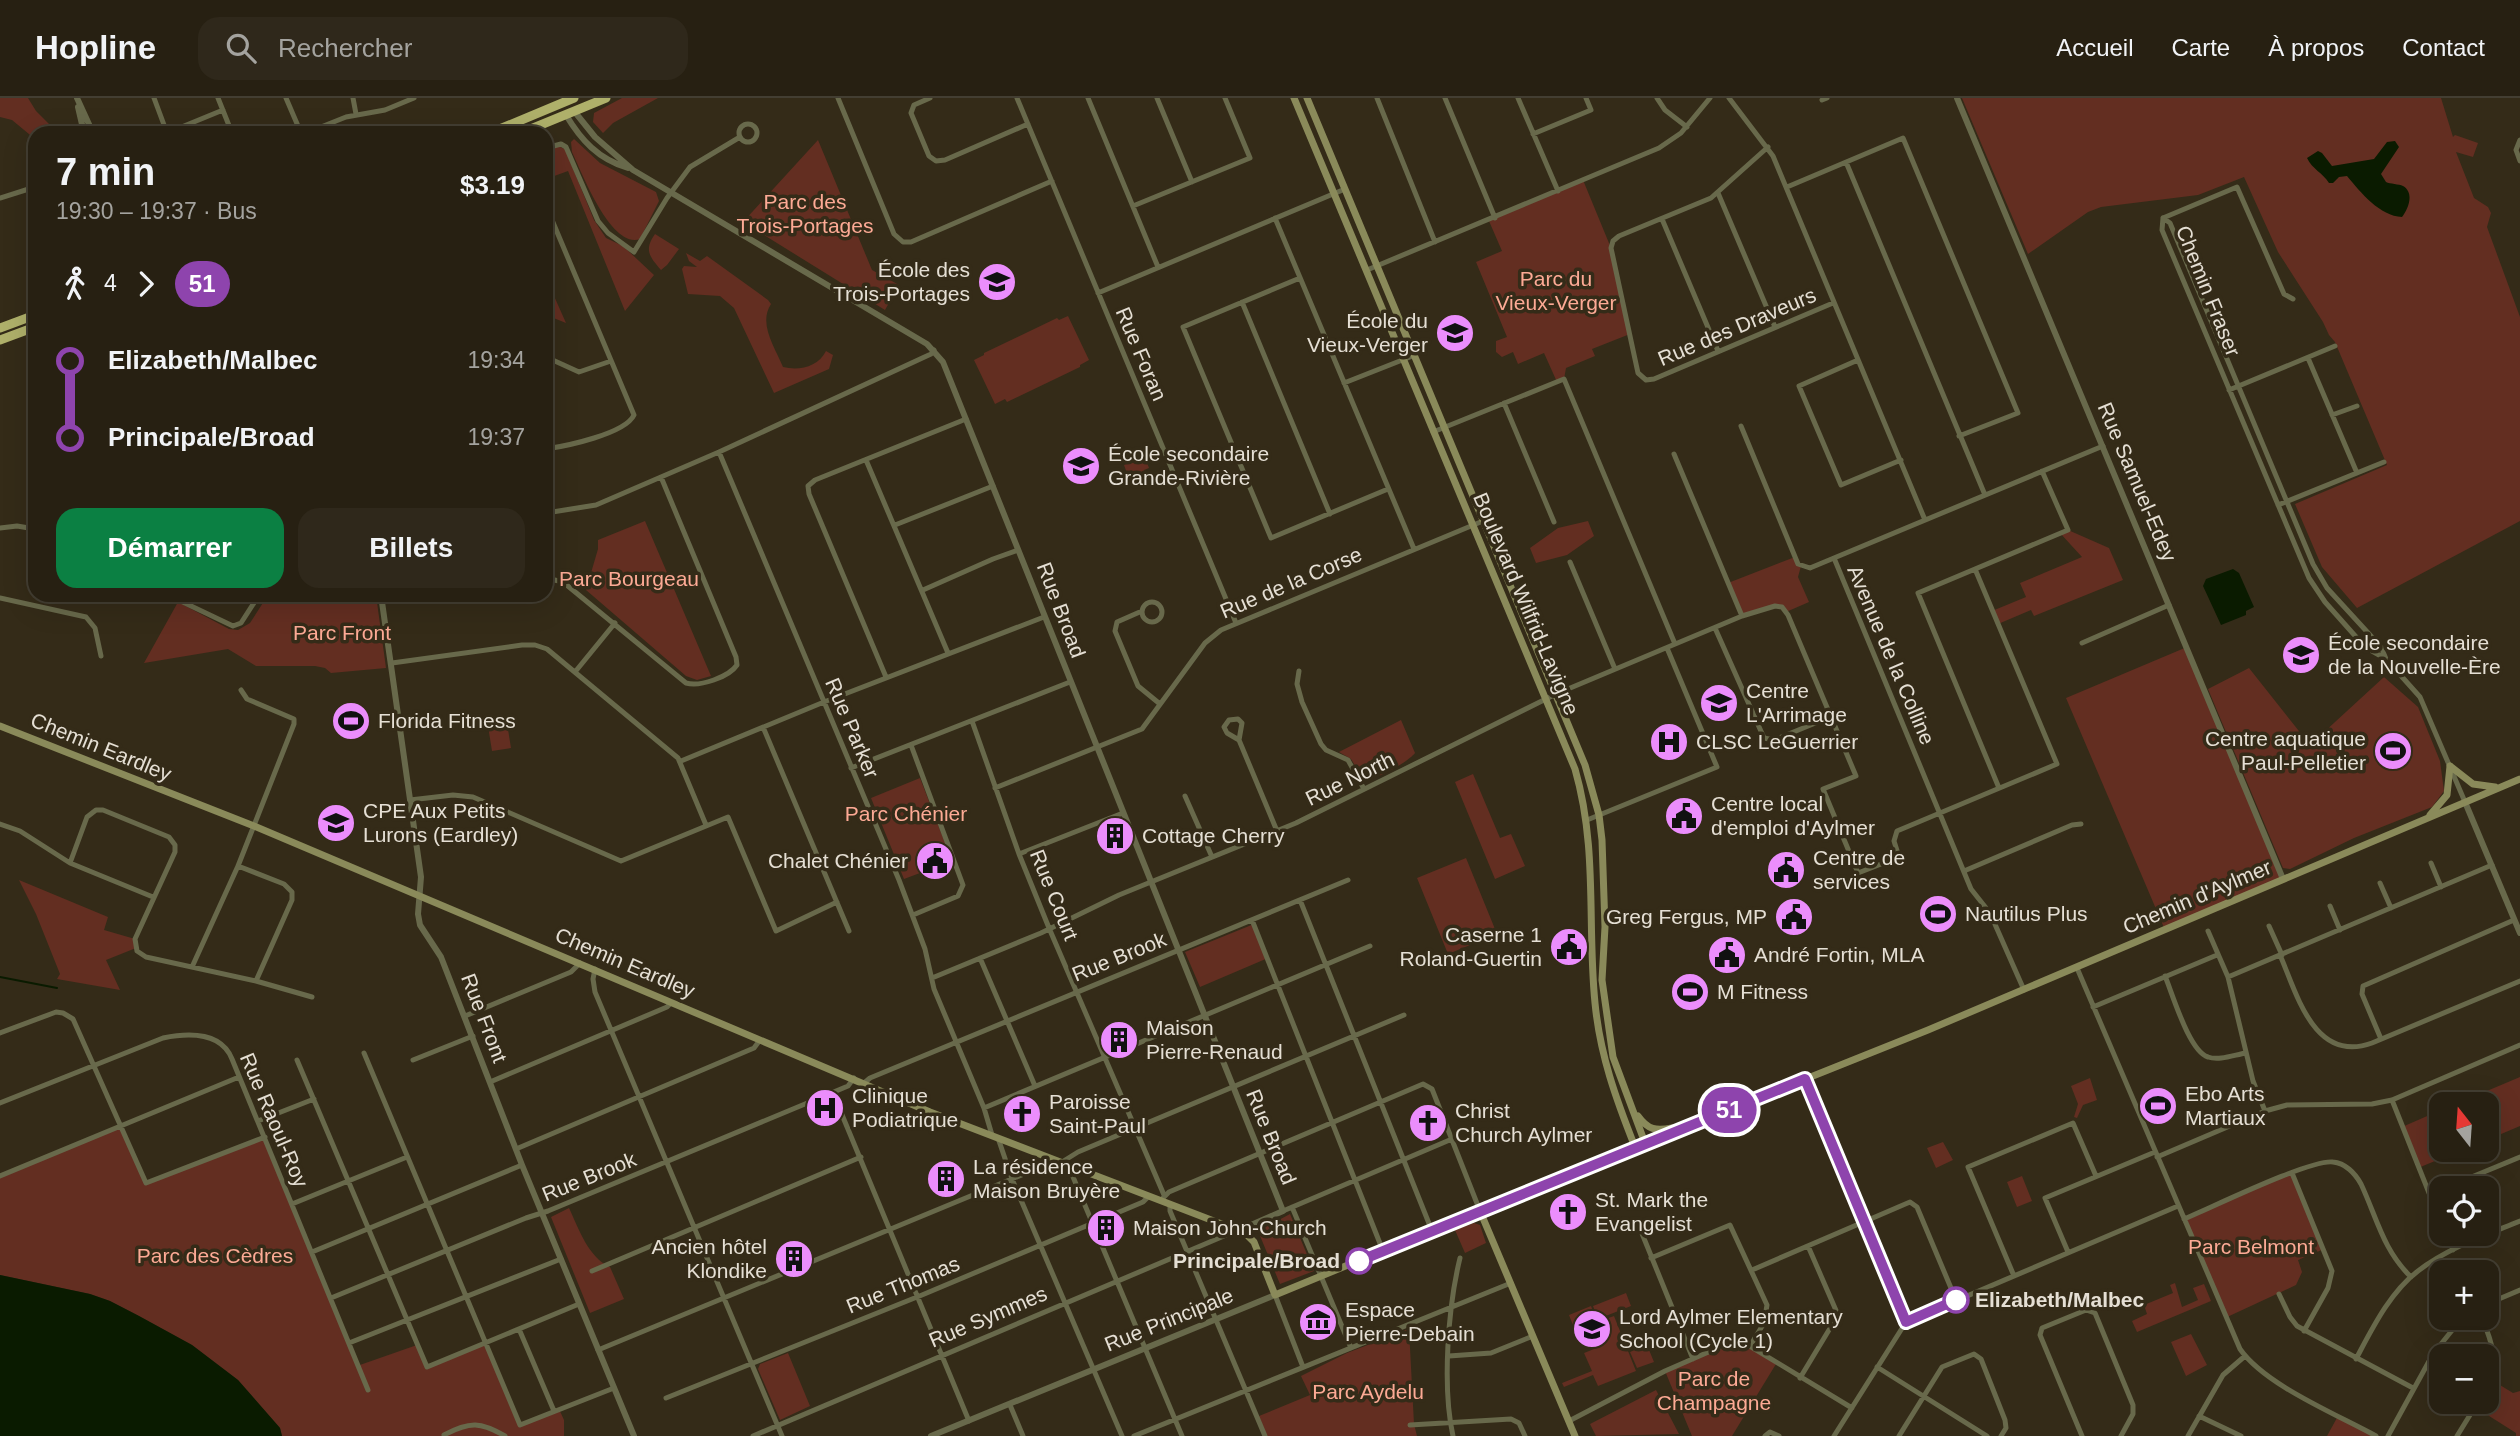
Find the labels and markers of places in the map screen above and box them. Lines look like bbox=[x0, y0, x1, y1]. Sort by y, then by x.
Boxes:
place label: École des Trois-Portages bbox=[833, 258, 970, 305]
school or university icon: École des Trois-Portages bbox=[976, 261, 1018, 303]
place label: École du Vieux-Verger bbox=[1307, 309, 1428, 356]
school or university icon: École du Vieux-Verger bbox=[1434, 312, 1476, 354]
place label: École secondaire Grande-Rivière bbox=[1108, 442, 1269, 489]
school or university icon: École secondaire Grande-Rivière bbox=[1060, 445, 1102, 487]
place label: École secondaire de la Nouvelle-Ère bbox=[2328, 631, 2501, 678]
school or university icon: École secondaire de la Nouvelle-Ère bbox=[2280, 634, 2322, 676]
place label: Centre L'Arrimage bbox=[1746, 679, 1847, 726]
school or university icon: Centre L'Arrimage bbox=[1698, 682, 1740, 724]
sports icon: Florida Fitness bbox=[330, 700, 372, 742]
place label: Florida Fitness bbox=[378, 709, 516, 732]
hospital icon: CLSC LeGuerrier bbox=[1648, 721, 1690, 763]
place label: Centre aquatique Paul-Pelletier bbox=[2205, 727, 2366, 774]
place label: CLSC LeGuerrier bbox=[1696, 730, 1858, 753]
sports icon: Centre aquatique Paul-Pelletier bbox=[2372, 730, 2414, 772]
place label: Centre local d'emploi d'Aylmer bbox=[1711, 792, 1875, 839]
public building icon: Centre local d'emploi d'Aylmer bbox=[1663, 795, 1705, 837]
place label: CPE Aux Petits Lurons (Eardley) bbox=[363, 799, 518, 846]
school or university icon: CPE Aux Petits Lurons (Eardley) bbox=[315, 802, 357, 844]
building icon: Cottage Cherry bbox=[1094, 815, 1136, 857]
place label: Cottage Cherry bbox=[1142, 824, 1285, 847]
public building icon: Chalet Chénier bbox=[914, 840, 956, 882]
place label: Centre de services bbox=[1813, 846, 1905, 893]
place label: Chalet Chénier bbox=[768, 849, 908, 872]
public building icon: Centre de services bbox=[1765, 849, 1807, 891]
sports icon: Nautilus Plus bbox=[1917, 893, 1959, 935]
public building icon: Greg Fergus, MP bbox=[1773, 896, 1815, 938]
place label: Nautilus Plus bbox=[1965, 902, 2088, 925]
place label: Greg Fergus, MP bbox=[1606, 905, 1767, 928]
place label: Caserne 1 Roland-Guertin bbox=[1400, 923, 1542, 970]
public building icon: Caserne 1 Roland-Guertin bbox=[1548, 926, 1590, 968]
public building icon: André Fortin, MLA bbox=[1706, 934, 1748, 976]
place label: André Fortin, MLA bbox=[1754, 943, 1924, 966]
sports icon: M Fitness bbox=[1669, 971, 1711, 1013]
place label: M Fitness bbox=[1717, 980, 1808, 1003]
place label: Maison Pierre-Renaud bbox=[1146, 1016, 1283, 1063]
building icon: Maison Pierre-Renaud bbox=[1098, 1019, 1140, 1061]
place label: Ebo Arts Martiaux bbox=[2185, 1082, 2266, 1129]
place label: Clinique Podiatrique bbox=[852, 1084, 958, 1131]
sports icon: Ebo Arts Martiaux bbox=[2137, 1085, 2179, 1127]
hospital icon: Clinique Podiatrique bbox=[804, 1087, 846, 1129]
place label: Paroisse Saint-Paul bbox=[1049, 1090, 1146, 1137]
church icon: Paroisse Saint-Paul bbox=[1001, 1093, 1043, 1135]
place label: Christ Church Aylmer bbox=[1455, 1099, 1592, 1146]
church icon: Christ Church Aylmer bbox=[1407, 1102, 1449, 1144]
place label: La résidence Maison Bruyère bbox=[973, 1155, 1120, 1202]
building icon: La résidence Maison Bruyère bbox=[925, 1158, 967, 1200]
place label: St. Mark the Evangelist bbox=[1595, 1188, 1708, 1235]
church icon: St. Mark the Evangelist bbox=[1547, 1191, 1589, 1233]
building icon: Maison John-Church bbox=[1085, 1207, 1127, 1249]
place label: Maison John-Church bbox=[1133, 1216, 1327, 1239]
place label: Ancien hôtel Klondike bbox=[651, 1235, 767, 1282]
building icon: Ancien hôtel Klondike bbox=[773, 1238, 815, 1280]
marker: Principale/Broad bbox=[1346, 1248, 1372, 1274]
place label: Principale/Broad bbox=[1173, 1249, 1340, 1272]
marker: Elizabeth/Malbec bbox=[1943, 1287, 1969, 1313]
place label: Elizabeth/Malbec bbox=[1975, 1288, 2145, 1311]
place label: Espace Pierre-Debain bbox=[1345, 1298, 1475, 1345]
museum icon: Espace Pierre-Debain bbox=[1297, 1301, 1339, 1343]
place label: Lord Aylmer Elementary School (Cycle 1) bbox=[1619, 1305, 1843, 1352]
school or university icon: Lord Aylmer Elementary School (Cycle 1) bbox=[1571, 1308, 1613, 1350]

